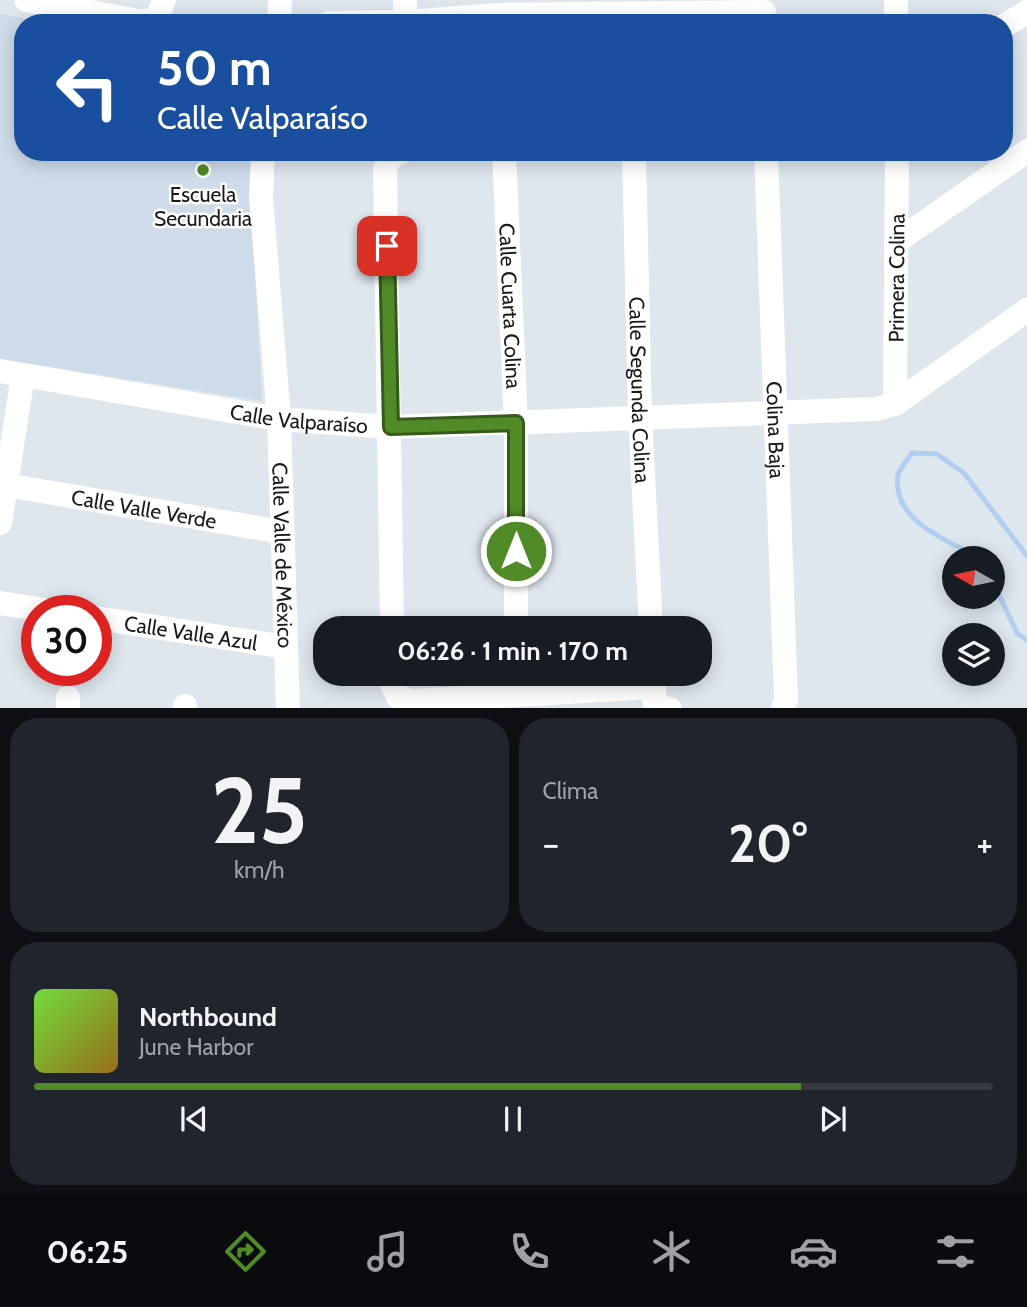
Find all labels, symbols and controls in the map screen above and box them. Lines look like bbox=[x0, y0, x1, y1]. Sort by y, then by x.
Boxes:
text: 50 m bbox=[157, 38, 272, 97]
icon: left bbox=[42, 42, 133, 133]
text: Calle Valparaíso bbox=[157, 98, 368, 137]
marker: Escuela Secundaria bbox=[195, 162, 211, 178]
place label: Escuela Secundaria bbox=[154, 182, 252, 231]
street label: Primera Colina bbox=[883, 213, 909, 343]
pin bbox=[357, 216, 417, 276]
street label: Calle Cuarta Colina bbox=[495, 222, 527, 389]
icon: arrive bbox=[368, 227, 406, 265]
street label: Calle Segunda Colina bbox=[625, 296, 656, 484]
street label: Colina Baja bbox=[762, 381, 790, 479]
street label: Calle Valparaíso bbox=[228, 398, 369, 438]
street label: Calle Valle de México bbox=[268, 462, 299, 648]
street label: Calle Valle Verde bbox=[70, 484, 219, 533]
position arrow bbox=[479, 514, 553, 588]
north arrow bbox=[942, 546, 1004, 609]
map controls bbox=[942, 546, 1005, 686]
speed limit sign: 30 bbox=[21, 595, 112, 686]
street label: Calle Valle Azul bbox=[122, 610, 259, 655]
button: layers bbox=[942, 623, 1005, 686]
text: 06:26 · 1 min · 170 m bbox=[397, 635, 628, 667]
text: 25 bbox=[211, 755, 308, 866]
text: Clima bbox=[543, 777, 598, 805]
text: 20° bbox=[728, 812, 807, 875]
text: − bbox=[543, 820, 559, 867]
text: + bbox=[976, 820, 993, 867]
text: km/h bbox=[234, 856, 284, 884]
text: Northbound bbox=[139, 1001, 277, 1033]
text: June Harbor bbox=[139, 1033, 253, 1061]
icon: previous bbox=[175, 1100, 213, 1138]
icon: pause bbox=[494, 1100, 532, 1138]
icon: next bbox=[814, 1100, 852, 1138]
icon: directions bbox=[221, 1227, 270, 1276]
icon: music bbox=[363, 1227, 412, 1276]
icon: phone bbox=[505, 1227, 554, 1276]
icon: climate bbox=[647, 1227, 696, 1276]
icon: car bbox=[789, 1227, 838, 1276]
icon: filters bbox=[931, 1227, 980, 1276]
text: 06:25 bbox=[47, 1232, 128, 1271]

